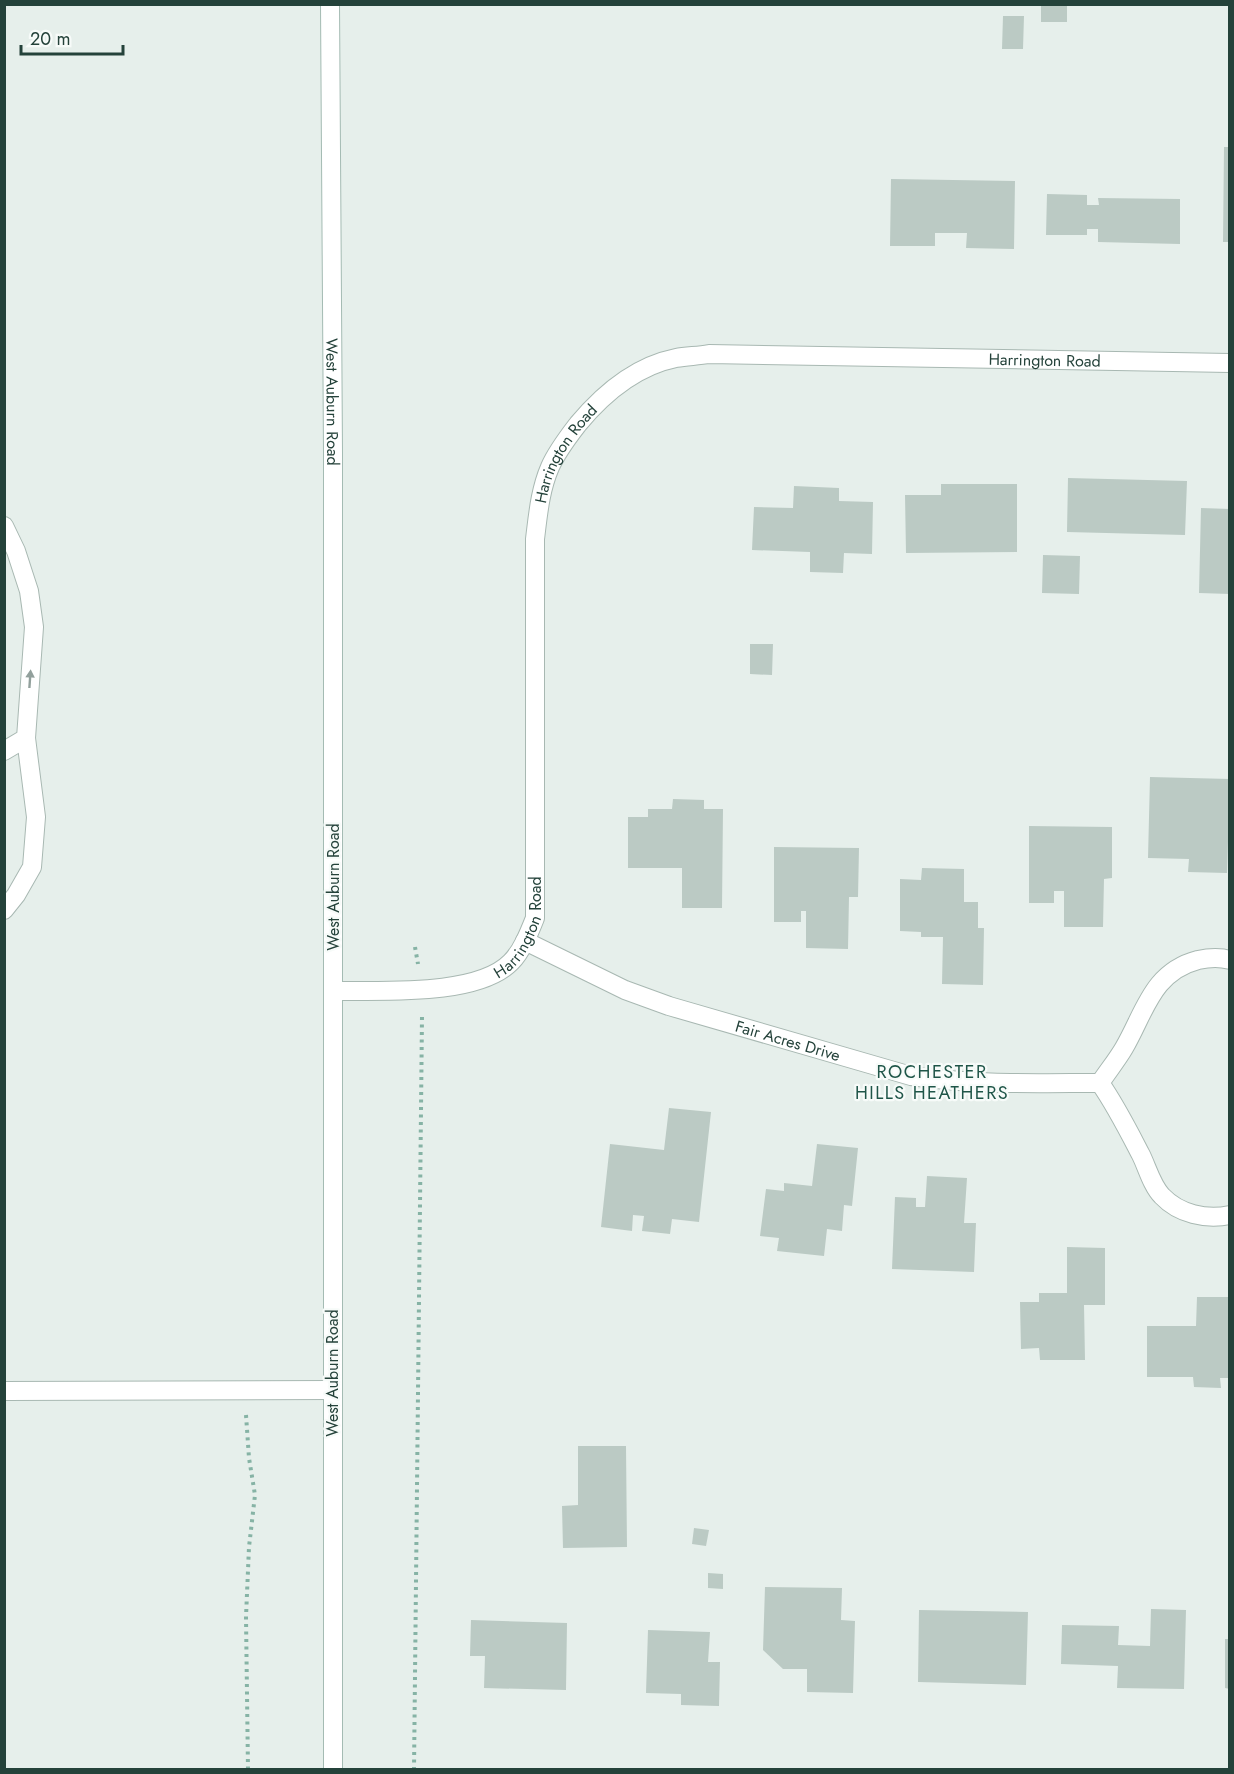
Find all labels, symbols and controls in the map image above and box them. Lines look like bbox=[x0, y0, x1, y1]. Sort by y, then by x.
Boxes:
scale bar bbox=[21, 18, 123, 56]
text: 20 m bbox=[30, 26, 70, 52]
street label: West Auburn Road bbox=[321, 338, 345, 466]
street label: Harrington Road bbox=[988, 347, 1101, 372]
street label: Harrington Road bbox=[528, 399, 602, 505]
one-way arrow bbox=[26, 670, 35, 689]
street label: West Auburn Road bbox=[322, 823, 345, 951]
street label: Harrington Road bbox=[489, 876, 547, 984]
street label: Fair Acres Drive bbox=[733, 1014, 843, 1067]
district label: ROCHESTER HILLS HEATHERS bbox=[855, 1059, 1009, 1106]
street label: West Auburn Road bbox=[321, 1309, 344, 1437]

